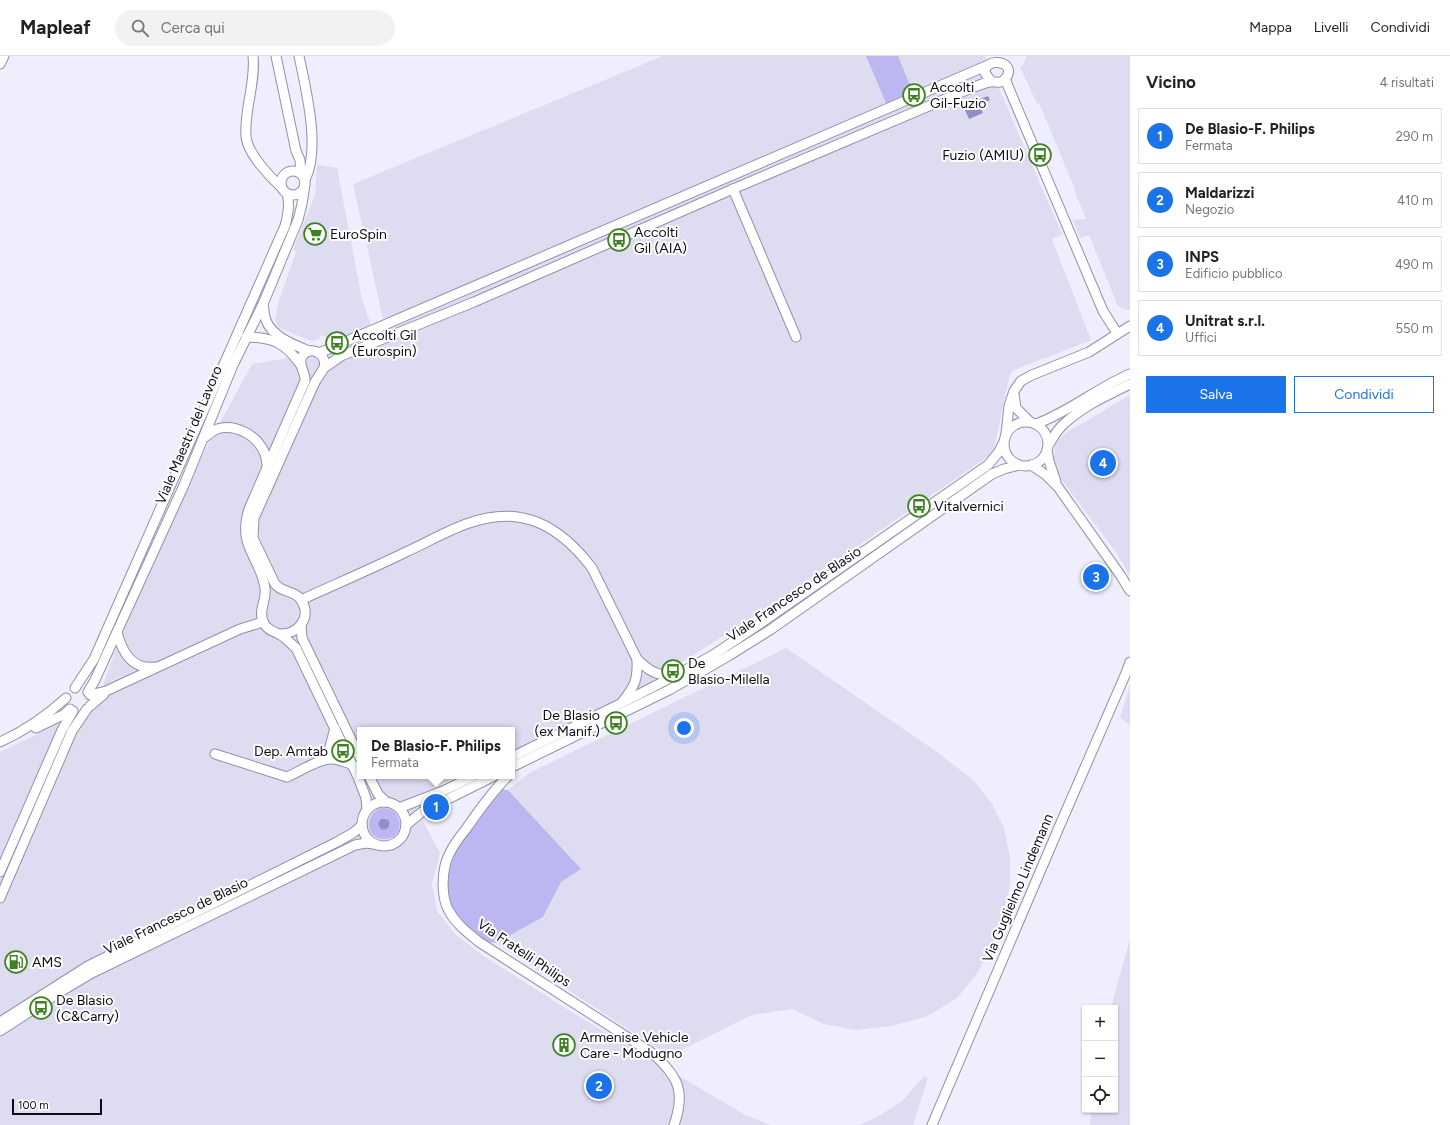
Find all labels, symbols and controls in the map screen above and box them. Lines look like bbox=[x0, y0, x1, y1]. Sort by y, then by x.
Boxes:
search box bbox=[115, 10, 395, 46]
text: Mapleaf bbox=[20, 16, 91, 39]
icon: search bbox=[129, 17, 151, 39]
text: Cerca qui bbox=[161, 19, 225, 37]
text: Mappa bbox=[1249, 19, 1292, 36]
text: Livelli bbox=[1314, 19, 1349, 36]
text: Condividi bbox=[1371, 19, 1430, 36]
text: Vicino bbox=[1146, 72, 1196, 92]
text: 4 risultati bbox=[1380, 75, 1434, 90]
place label: Accolti Gil-Fuzio bbox=[930, 79, 986, 112]
bus stop icon: Accolti Gil-Fuzio bbox=[901, 82, 927, 108]
text: De Blasio-F. Philips bbox=[1185, 120, 1315, 138]
text: 1 bbox=[1157, 129, 1163, 144]
text: 290 m bbox=[1396, 129, 1433, 144]
text: Fermata bbox=[1185, 138, 1233, 153]
bus stop icon: Fuzio (AMIU) bbox=[1027, 142, 1053, 168]
place label: Fuzio (AMIU) bbox=[942, 147, 1024, 164]
text: Maldarizzi bbox=[1185, 184, 1254, 202]
text: 2 bbox=[1156, 193, 1164, 208]
text: 410 m bbox=[1397, 193, 1433, 208]
text: Negozio bbox=[1185, 202, 1234, 217]
supermarket icon: EuroSpin bbox=[302, 221, 328, 247]
place label: Accolti Gil (AIA) bbox=[634, 224, 687, 257]
place label: EuroSpin bbox=[330, 226, 387, 243]
bus stop icon: Accolti Gil (AIA) bbox=[606, 227, 632, 253]
text: INPS bbox=[1185, 248, 1219, 266]
text: 3 bbox=[1156, 257, 1164, 272]
text: 490 m bbox=[1395, 257, 1433, 272]
text: Edificio pubblico bbox=[1185, 266, 1283, 281]
text: Unitrat s.r.l. bbox=[1185, 312, 1265, 330]
text: 4 bbox=[1156, 321, 1164, 336]
text: 550 m bbox=[1395, 321, 1433, 336]
place label: Accolti Gil (Eurospin) bbox=[352, 327, 417, 360]
bus stop icon: Accolti Gil (Eurospin) bbox=[324, 330, 350, 356]
text: Uffici bbox=[1185, 330, 1217, 345]
street label: Viale Maestri del Lavoro bbox=[152, 363, 226, 507]
button: Salva bbox=[1146, 376, 1286, 413]
button: Condividi bbox=[1294, 376, 1434, 413]
pin: 4 bbox=[1090, 448, 1116, 478]
bus stop icon: Vitalvernici bbox=[906, 493, 932, 519]
place label: Vitalvernici bbox=[934, 498, 1004, 515]
street label: Viale Francesco de Blasio bbox=[724, 543, 864, 645]
pin: 3 bbox=[1083, 562, 1109, 592]
place label: De Blasio-Milella bbox=[688, 655, 770, 688]
bus stop icon: De Blasio-Milella bbox=[660, 658, 686, 684]
place label: De Blasio (ex Manif.) bbox=[534, 707, 600, 740]
bus stop icon: De Blasio (ex Manif.) bbox=[603, 710, 629, 736]
your location bbox=[674, 718, 694, 738]
popup bbox=[357, 727, 515, 779]
text: De Blasio-F. Philips bbox=[371, 737, 501, 755]
bus stop icon: Dep. Amtab bbox=[330, 738, 356, 764]
place label: Dep. Amtab bbox=[254, 743, 328, 760]
text: Fermata bbox=[371, 755, 419, 770]
pin: 1 bbox=[423, 792, 449, 822]
street label: Via Guglielmo Lindemann bbox=[979, 811, 1057, 965]
street label: Viale Francesco de Blasio bbox=[101, 874, 251, 958]
street label: Via Fratelli Philips bbox=[474, 915, 574, 991]
fuel station icon: AMS bbox=[3, 949, 29, 975]
place label: AMS bbox=[32, 954, 62, 971]
place label: De Blasio (C&Carry) bbox=[56, 992, 119, 1025]
bus stop icon: De Blasio (C&Carry) bbox=[28, 995, 54, 1021]
map controls bbox=[1082, 1005, 1118, 1113]
button: + bbox=[1082, 1005, 1118, 1041]
place label: Armenise Vehicle Care - Modugno bbox=[580, 1029, 689, 1062]
building icon: Armenise Vehicle Care - Modugno bbox=[551, 1032, 577, 1058]
button: − bbox=[1082, 1041, 1118, 1077]
pin: 2 bbox=[586, 1071, 612, 1101]
button: locate bbox=[1082, 1077, 1118, 1113]
scale bar bbox=[12, 1097, 102, 1116]
text: 100 m bbox=[18, 1099, 49, 1112]

